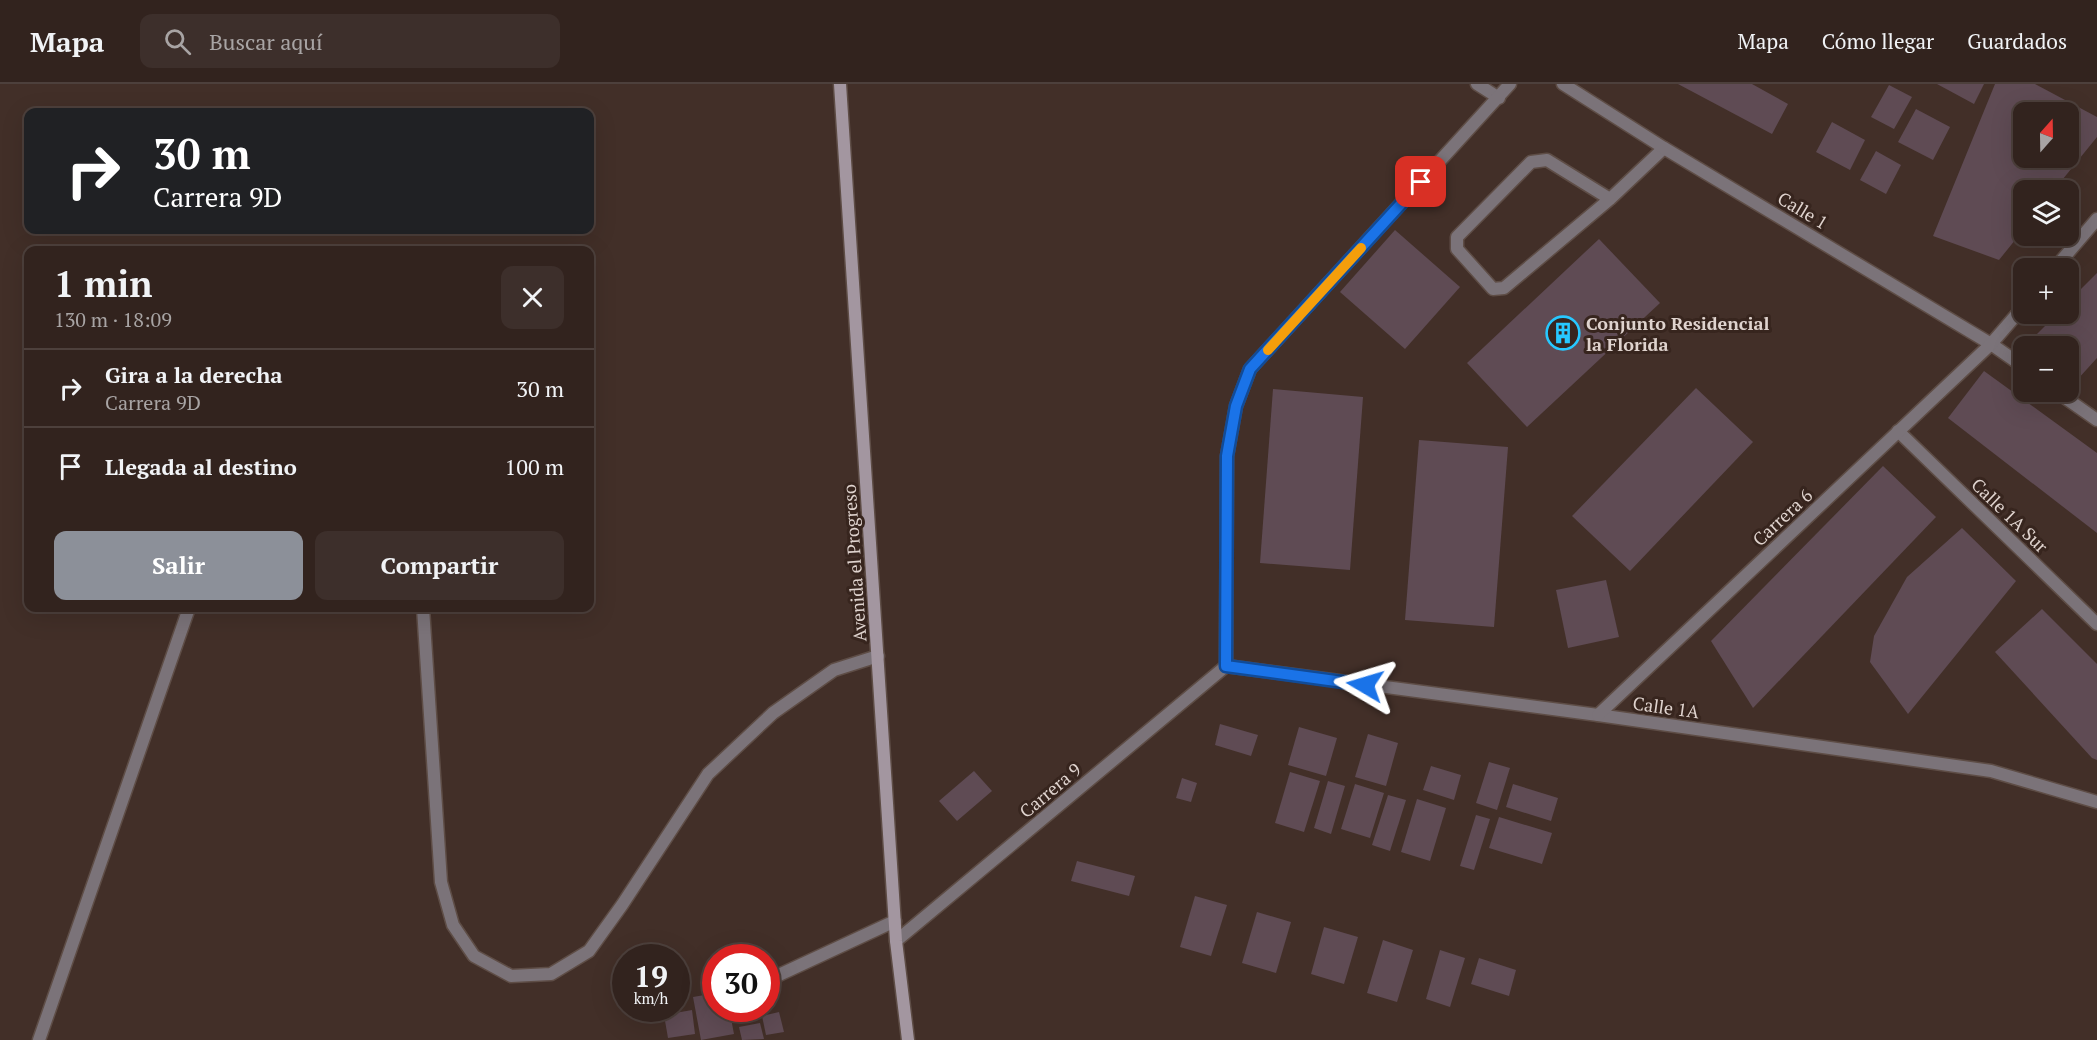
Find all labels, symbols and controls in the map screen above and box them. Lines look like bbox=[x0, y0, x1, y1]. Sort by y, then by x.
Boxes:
search box bbox=[140, 14, 560, 68]
text: Mapa bbox=[30, 23, 104, 60]
icon: search bbox=[161, 25, 194, 58]
text: Buscar aquí bbox=[209, 27, 323, 56]
text: Mapa bbox=[1737, 27, 1789, 55]
text: Cómo llegar bbox=[1822, 27, 1934, 55]
text: Guardados bbox=[1967, 27, 2067, 55]
north arrow bbox=[2013, 102, 2079, 168]
map controls bbox=[2013, 102, 2079, 402]
text: 30 m bbox=[153, 125, 251, 181]
icon: right bbox=[54, 132, 132, 210]
pin bbox=[1395, 156, 1446, 207]
icon: arrive bbox=[1404, 165, 1437, 198]
text: Carrera 9D bbox=[153, 179, 282, 215]
button: layers bbox=[2013, 180, 2079, 246]
street label: Calle 1 bbox=[1773, 186, 1833, 234]
button: + bbox=[2013, 258, 2079, 324]
text: 1 min bbox=[54, 260, 152, 307]
button: close bbox=[501, 266, 564, 329]
text: 130 m · 18:09 bbox=[54, 306, 172, 333]
place label: Conjunto Residencial la Florida bbox=[1586, 311, 1770, 356]
building icon: Conjunto Residencial la Florida bbox=[1545, 315, 1581, 351]
button: − bbox=[2013, 336, 2079, 402]
text: Gira a la derecha bbox=[105, 360, 283, 389]
icon: right bbox=[54, 372, 87, 405]
text: 30 m bbox=[516, 374, 564, 403]
text: Carrera 9D bbox=[105, 389, 201, 416]
icon: arrive bbox=[54, 450, 87, 483]
text: Llegada al destino bbox=[105, 452, 297, 481]
text: 100 m bbox=[504, 452, 564, 481]
street label: Calle 1A Sur bbox=[1967, 472, 2054, 558]
street label: Avenida el Progreso bbox=[837, 483, 871, 643]
street label: Carrera 6 bbox=[1747, 483, 1817, 551]
button: Salir bbox=[54, 531, 303, 600]
button: Compartir bbox=[315, 531, 564, 600]
position arrow bbox=[1333, 653, 1397, 717]
street label: Calle 1A bbox=[1631, 690, 1701, 724]
street label: Carrera 9 bbox=[1014, 757, 1086, 823]
speed limit sign: 30 bbox=[702, 944, 780, 1022]
text: 19 bbox=[634, 956, 668, 996]
text: km/h bbox=[634, 988, 668, 1008]

